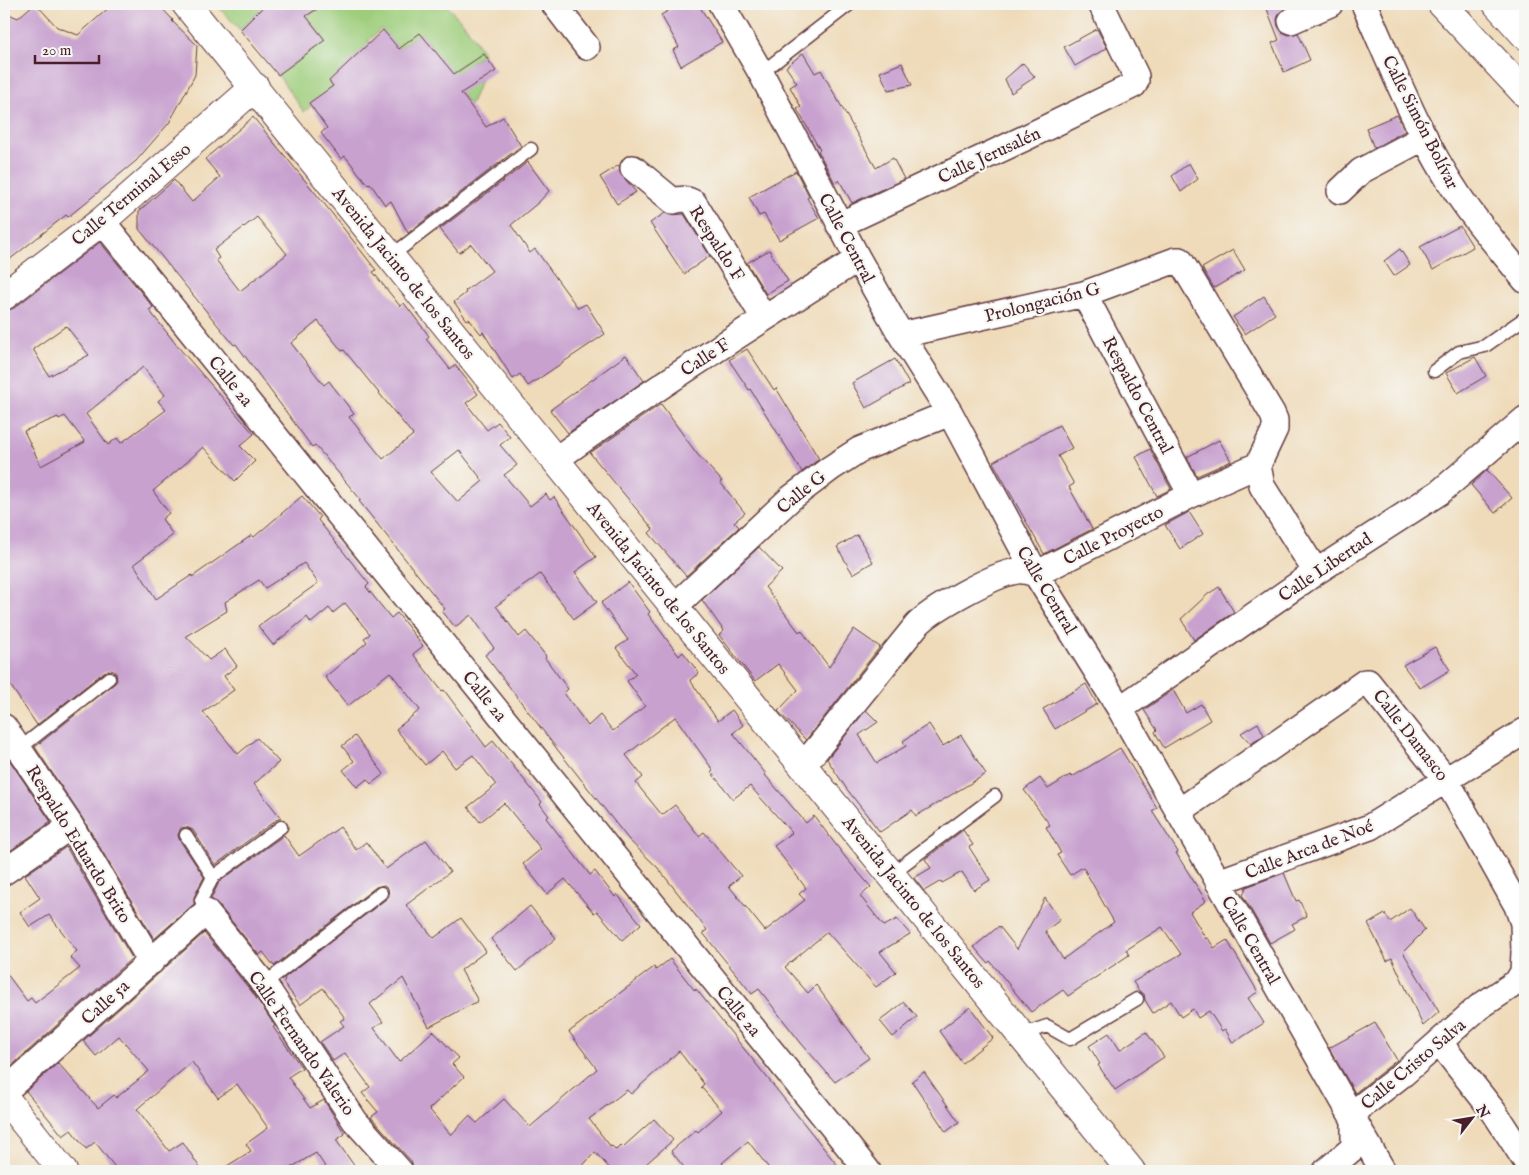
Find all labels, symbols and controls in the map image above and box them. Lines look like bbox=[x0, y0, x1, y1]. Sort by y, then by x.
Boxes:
scale bar bbox=[35, 32, 99, 64]
text: 20 m bbox=[42, 41, 72, 60]
street label: Calle Simón Bolívar bbox=[1376, 52, 1463, 194]
street label: Calle Jerusalén bbox=[935, 122, 1045, 190]
street label: Calle Terminal Esso bbox=[68, 138, 197, 252]
street label: Avenida Jacinto de los Santos bbox=[326, 182, 480, 365]
street label: Calle Central bbox=[812, 190, 879, 288]
street label: Respaldo F bbox=[683, 202, 749, 286]
street label: Prolongación G bbox=[982, 278, 1103, 329]
street label: Respaldo Central bbox=[1096, 333, 1177, 459]
street label: Calle F bbox=[677, 334, 735, 383]
street label: Calle 2a bbox=[202, 352, 257, 412]
street label: Calle G bbox=[773, 466, 832, 520]
street label: Avenida Jacinto de los Santos bbox=[581, 497, 735, 680]
street label: Calle Proyecto bbox=[1060, 501, 1168, 571]
street label: Calle Libertad bbox=[1275, 528, 1377, 608]
street label: Calle Central bbox=[1010, 543, 1081, 639]
street label: Calle 2a bbox=[456, 667, 511, 727]
street label: Calle Damasco bbox=[1367, 685, 1453, 787]
street label: Respaldo Eduardo Brito bbox=[20, 762, 136, 928]
street label: Avenida Jacinto de los Santos bbox=[836, 811, 990, 994]
street label: Calle Arca de Noé bbox=[1242, 815, 1377, 885]
street label: Calle Central bbox=[1215, 892, 1284, 989]
street label: Calle Fernando Valerio bbox=[242, 967, 360, 1121]
street label: Calle 5a bbox=[77, 975, 135, 1031]
street label: Calle 2a bbox=[710, 982, 765, 1042]
street label: Calle Cristo Salva bbox=[1357, 1014, 1471, 1116]
north arrow bbox=[1446, 1092, 1496, 1142]
text: N bbox=[1471, 1101, 1493, 1122]

